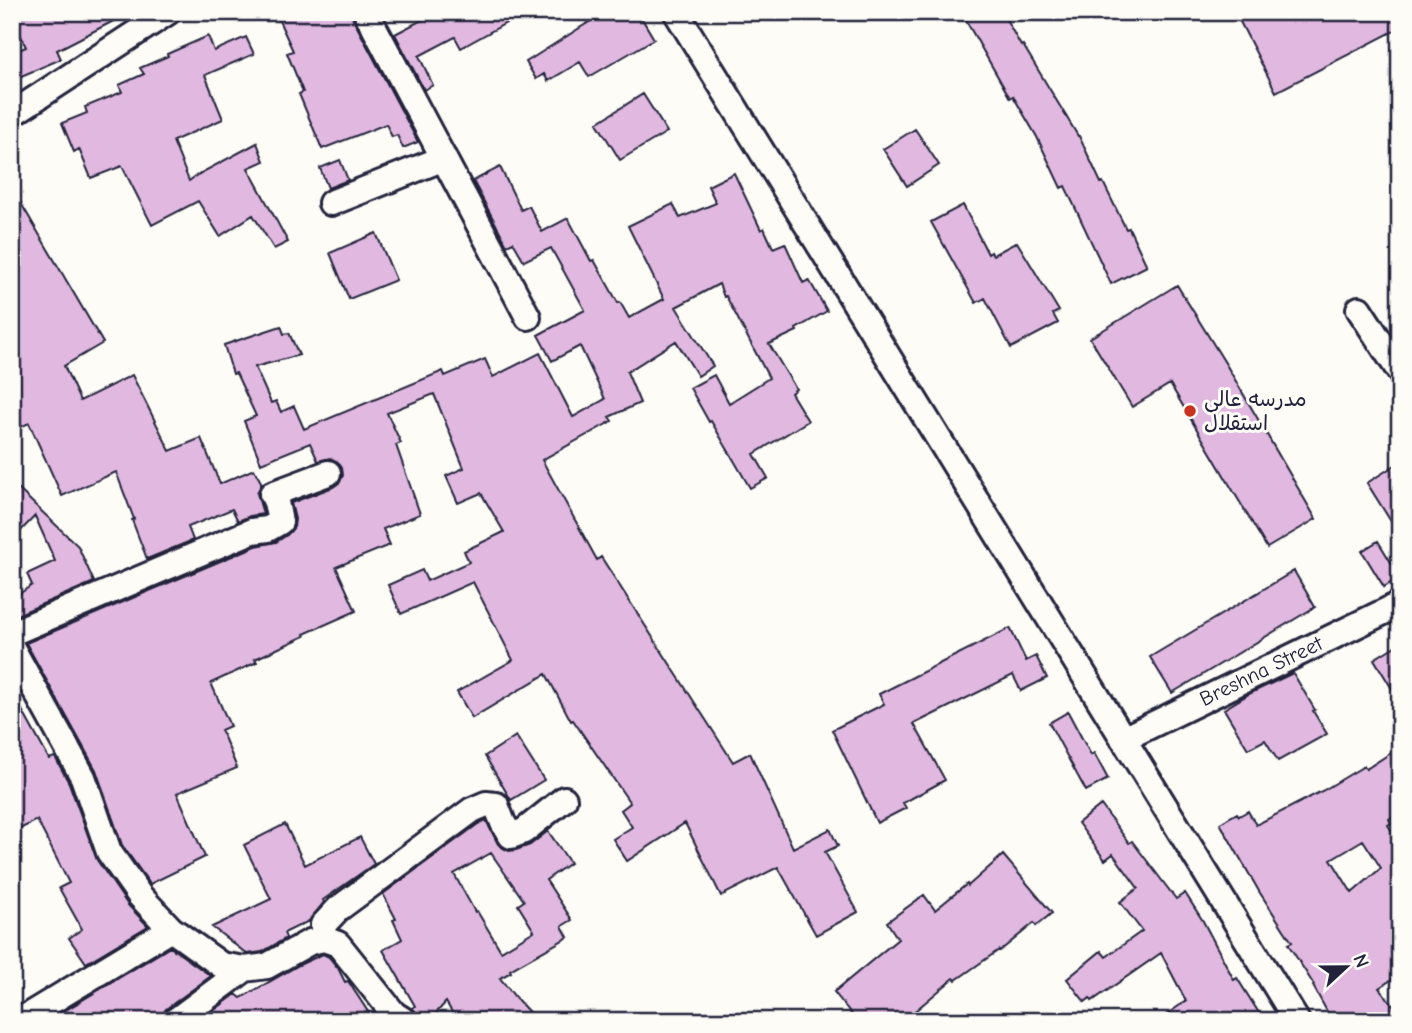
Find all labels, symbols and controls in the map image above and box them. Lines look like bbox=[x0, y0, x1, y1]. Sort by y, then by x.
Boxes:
place label: مدرسه عالی استقلال bbox=[1204, 387, 1307, 435]
marker: مدرسه عالی استقلال bbox=[1182, 403, 1198, 419]
street label: Breshna Street bbox=[1196, 631, 1327, 711]
north arrow bbox=[1310, 932, 1380, 1002]
text: N bbox=[1348, 951, 1373, 971]

